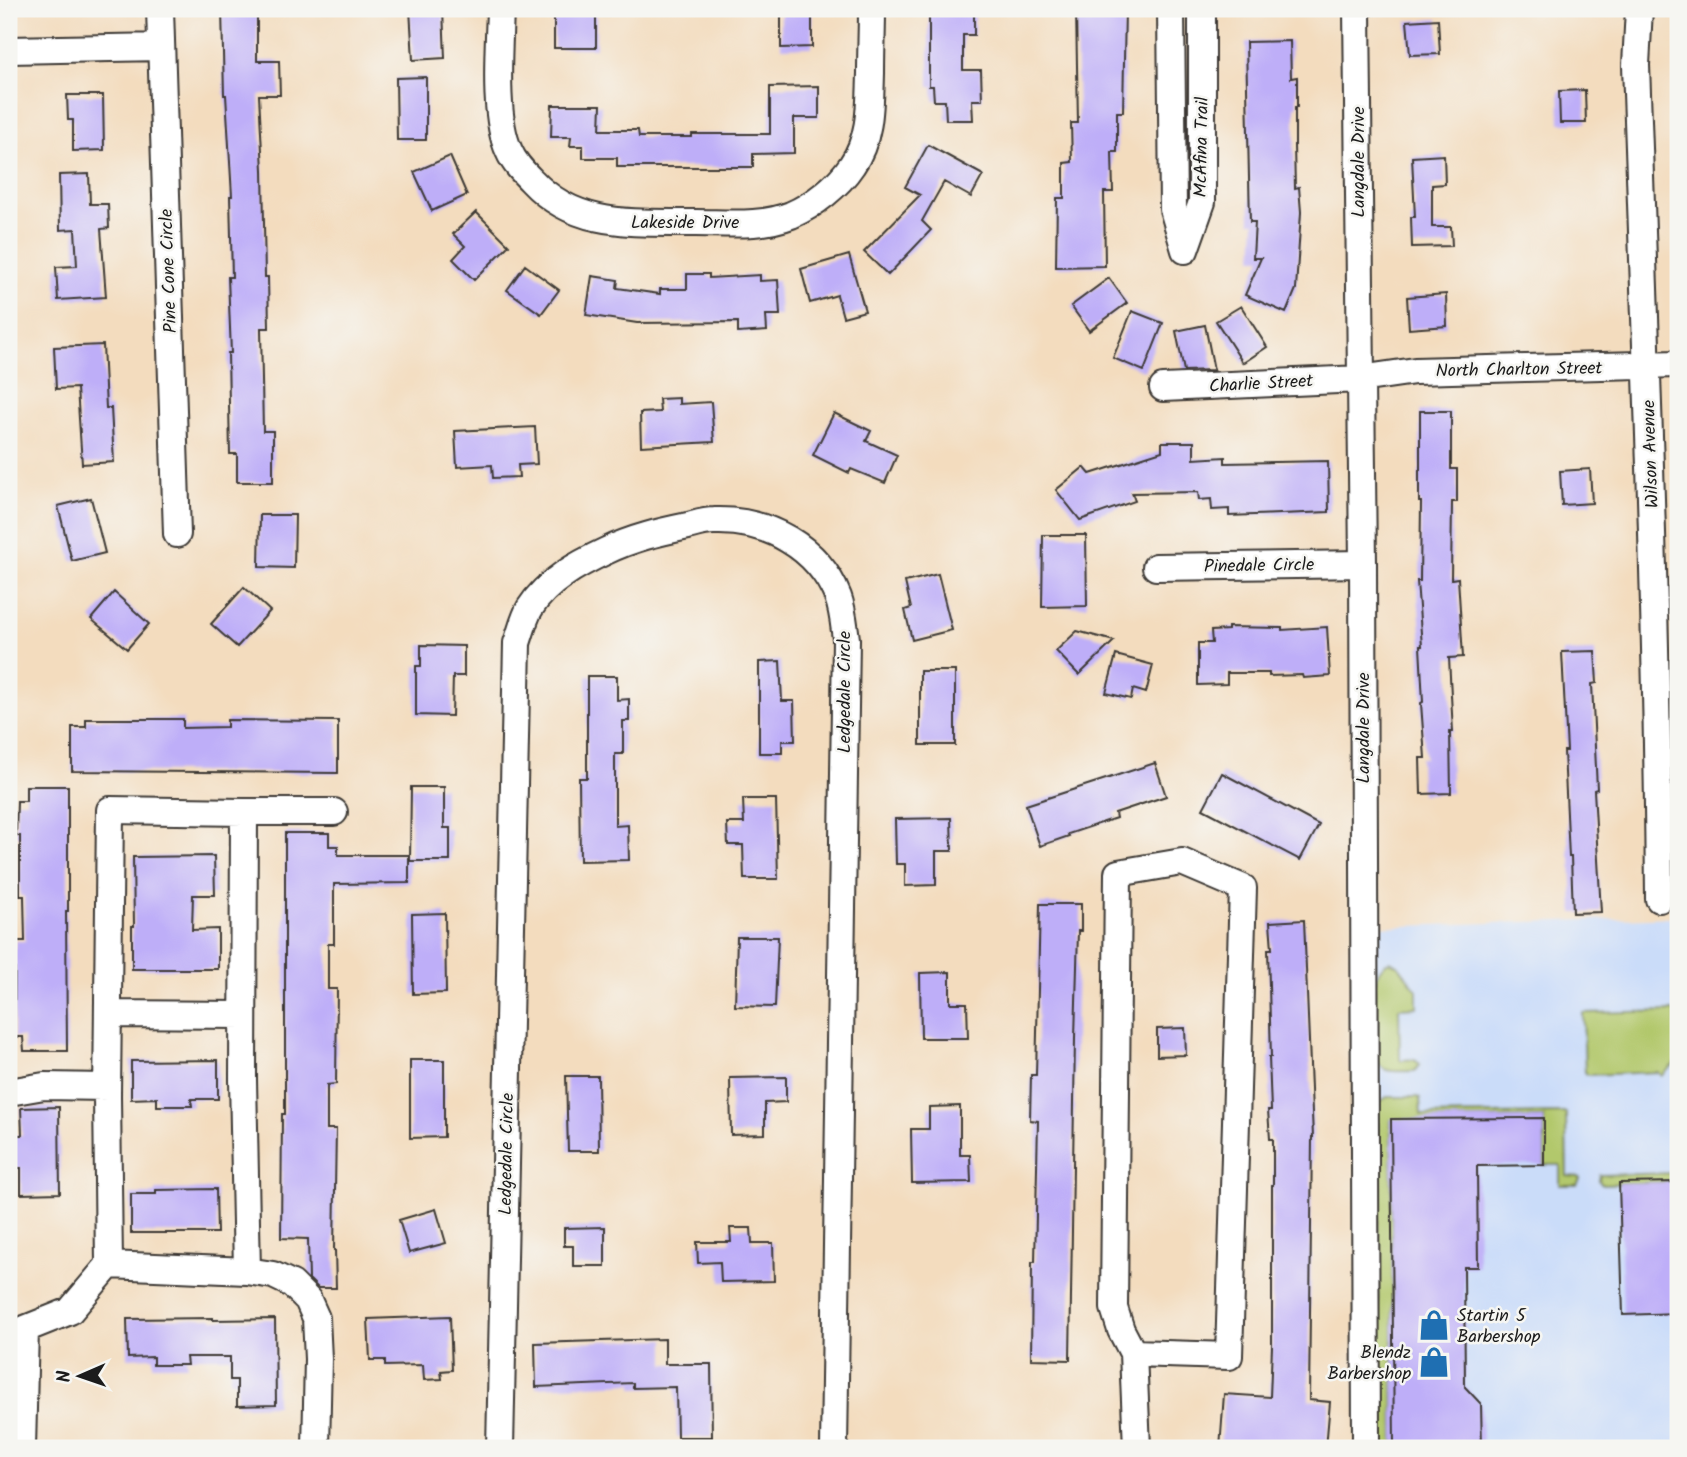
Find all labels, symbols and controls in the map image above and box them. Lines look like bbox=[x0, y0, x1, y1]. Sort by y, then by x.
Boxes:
street label: McAfina Trail bbox=[1187, 96, 1218, 198]
street label: Langdale Drive bbox=[1345, 106, 1374, 218]
street label: Pine Cone Circle bbox=[153, 208, 186, 334]
street label: Lakeside Drive bbox=[631, 209, 739, 238]
street label: North Charlton Street bbox=[1435, 355, 1604, 386]
street label: Charlie Street bbox=[1208, 367, 1315, 402]
street label: Wilson Avenue bbox=[1635, 399, 1668, 509]
street label: Pinedale Circle bbox=[1204, 551, 1314, 582]
street label: Ledgedale Circle bbox=[831, 631, 860, 753]
street label: Langdale Drive bbox=[1350, 672, 1379, 784]
street label: Ledgedale Circle bbox=[492, 1093, 523, 1215]
place label: Startin 5 Barbershop bbox=[1457, 1302, 1541, 1352]
shop icon: Startin 5 Barbershop bbox=[1417, 1308, 1451, 1342]
place label: Blendz Barbershop bbox=[1328, 1339, 1411, 1389]
north arrow bbox=[46, 1342, 116, 1412]
shop icon: Blendz Barbershop bbox=[1417, 1345, 1451, 1379]
text: N bbox=[50, 1370, 80, 1383]

